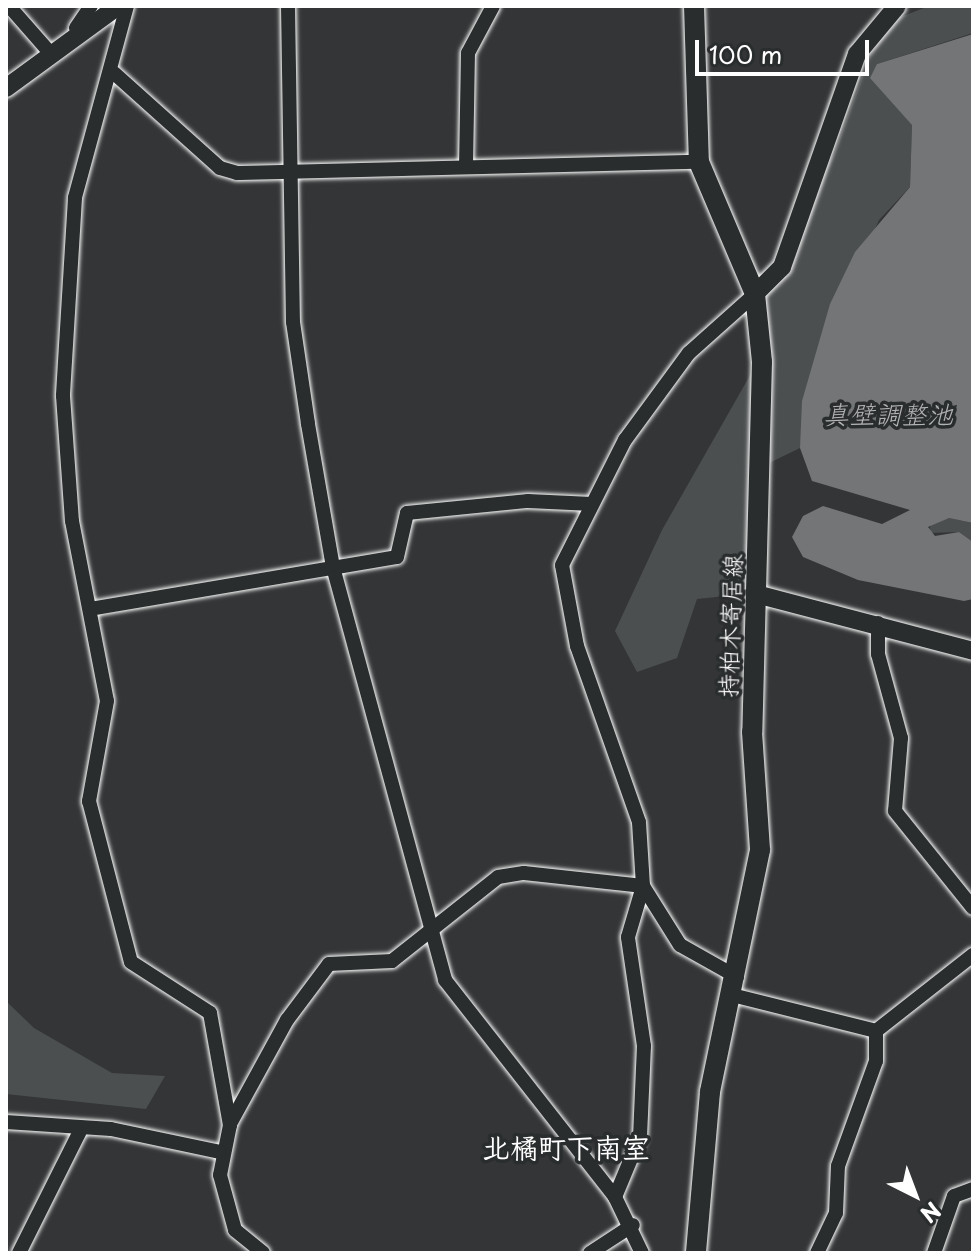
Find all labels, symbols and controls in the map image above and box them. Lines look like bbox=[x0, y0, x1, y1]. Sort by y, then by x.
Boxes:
scale bar bbox=[699, 24, 873, 74]
text: 100 m bbox=[709, 36, 782, 72]
water label: 真壁調整池 bbox=[823, 398, 953, 430]
street label: 持柏木寄居線 bbox=[713, 554, 747, 698]
district label: 北橘町下南室 bbox=[482, 1130, 650, 1164]
north arrow bbox=[875, 1155, 955, 1235]
text: N bbox=[914, 1195, 949, 1231]

